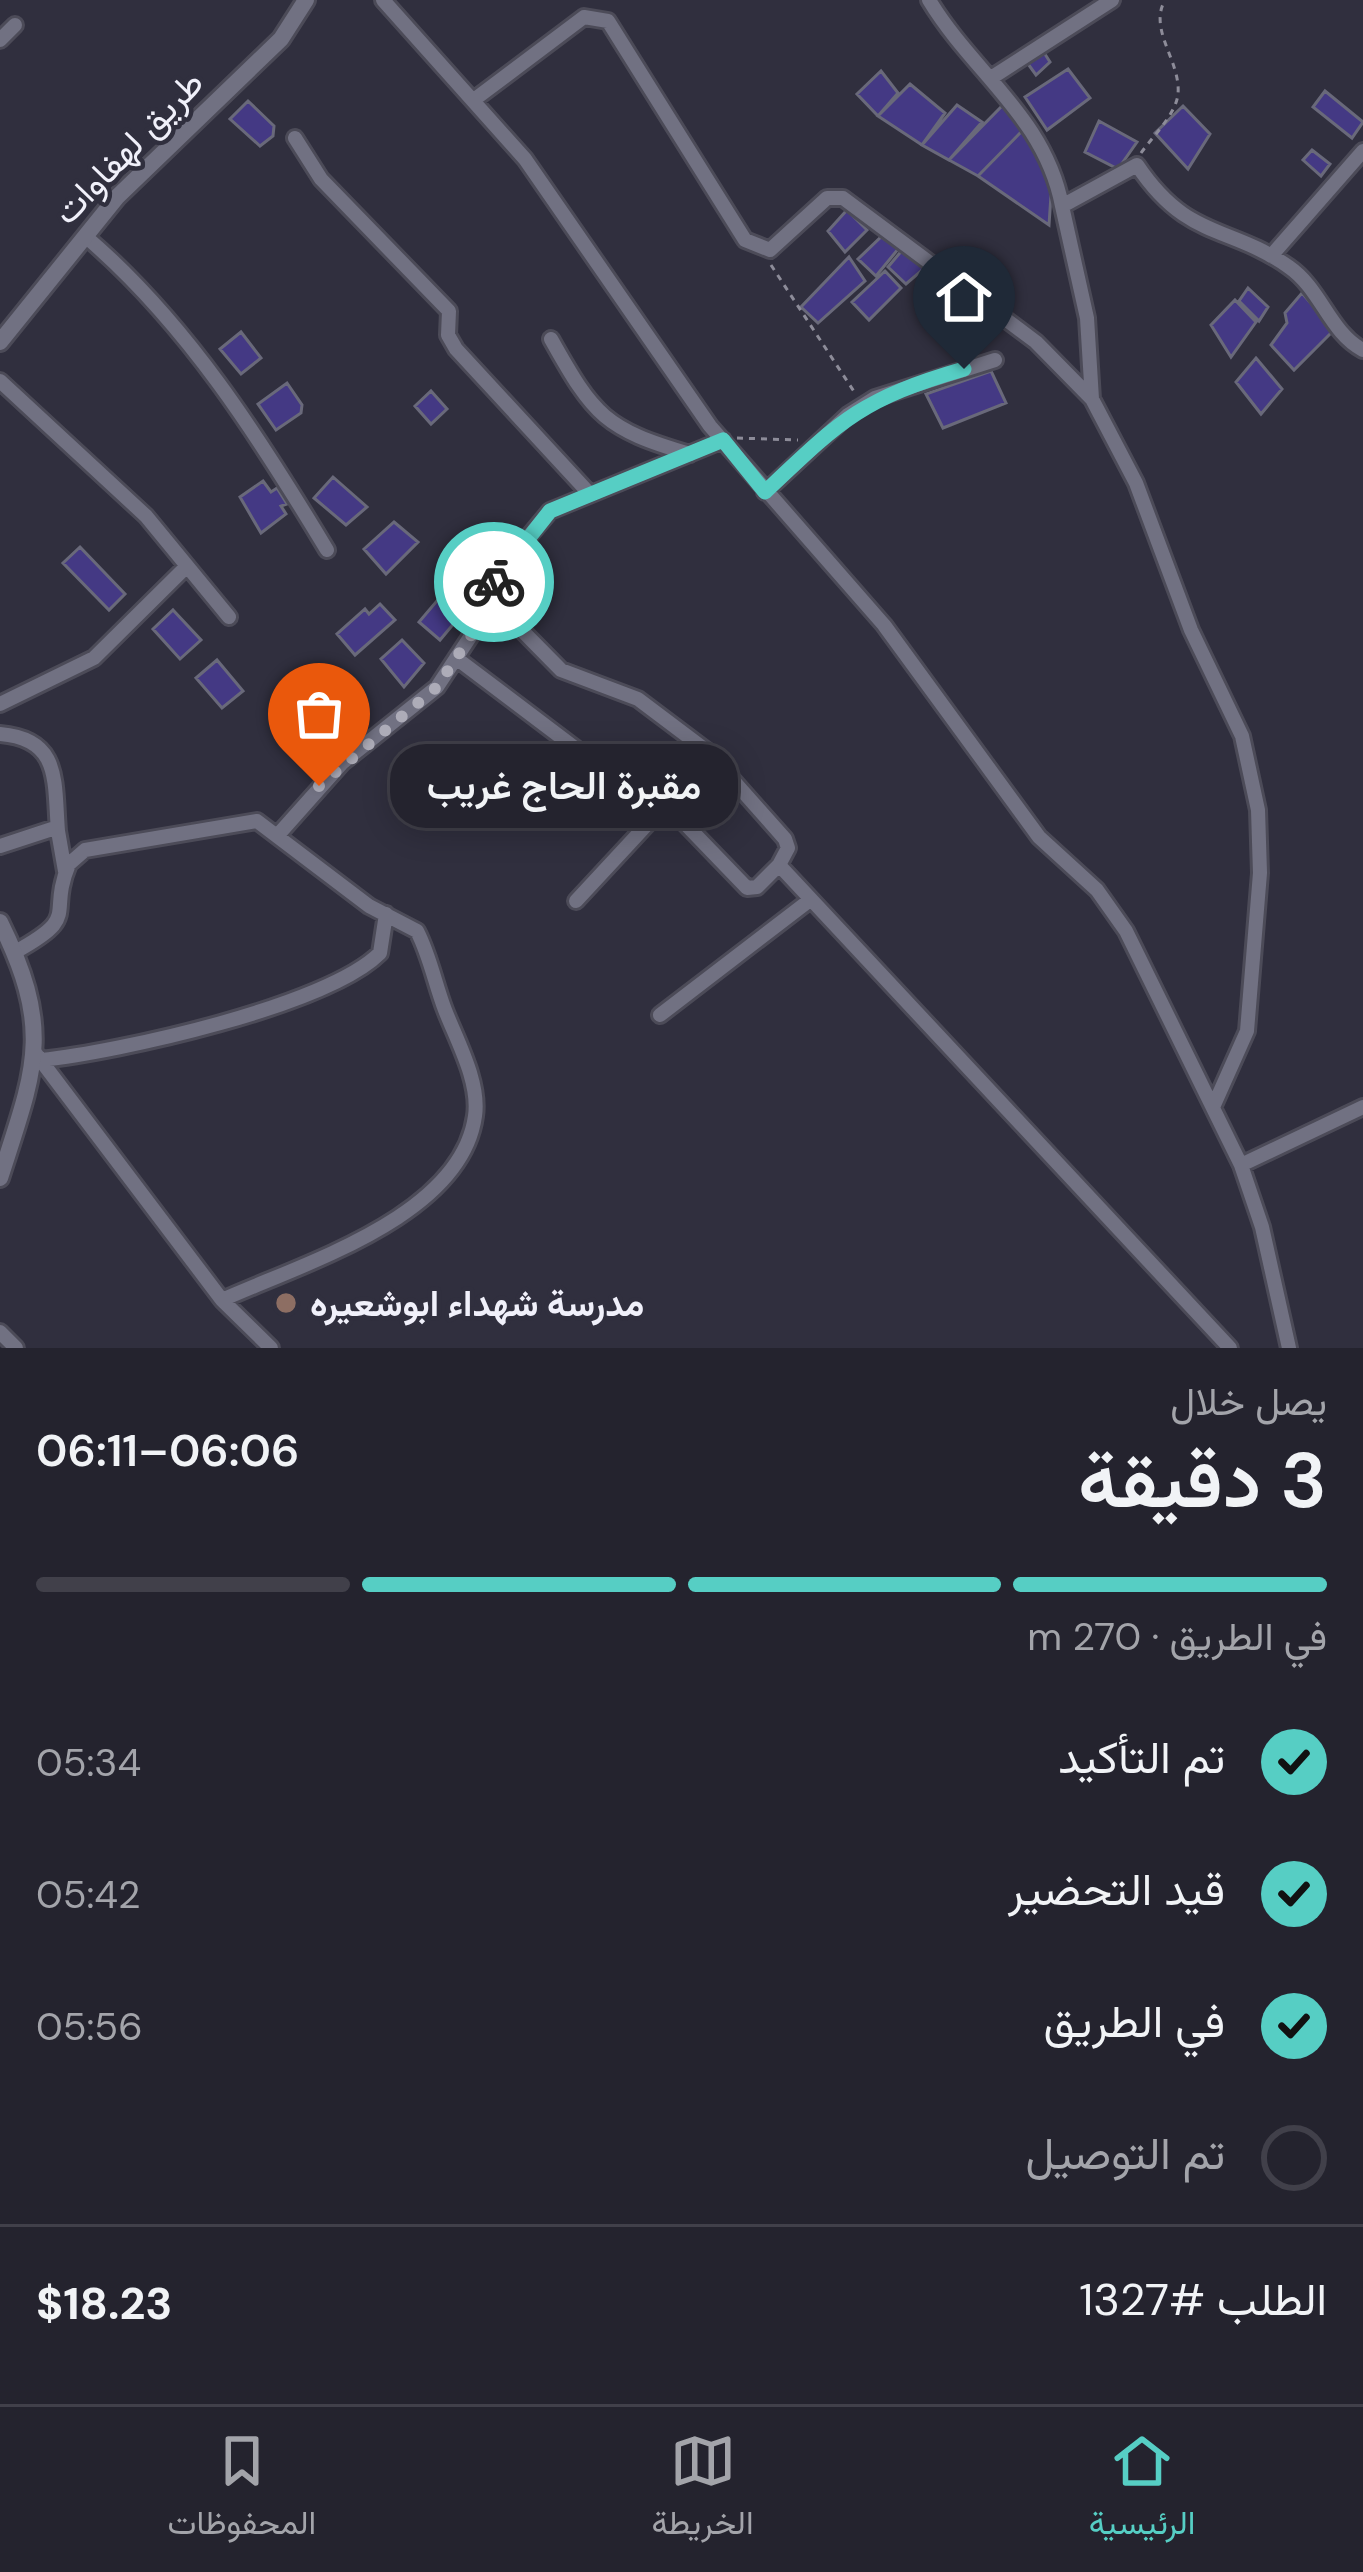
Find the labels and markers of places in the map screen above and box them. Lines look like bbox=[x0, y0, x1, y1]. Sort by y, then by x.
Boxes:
pin bbox=[913, 246, 1015, 369]
pin bbox=[268, 663, 370, 786]
callout: مقبرة الحاج غريب bbox=[391, 744, 739, 828]
place label: مدرسة شهداء ابوشعيره bbox=[310, 1280, 644, 1327]
marker: مدرسة شهداء ابوشعيره bbox=[273, 1290, 299, 1316]

